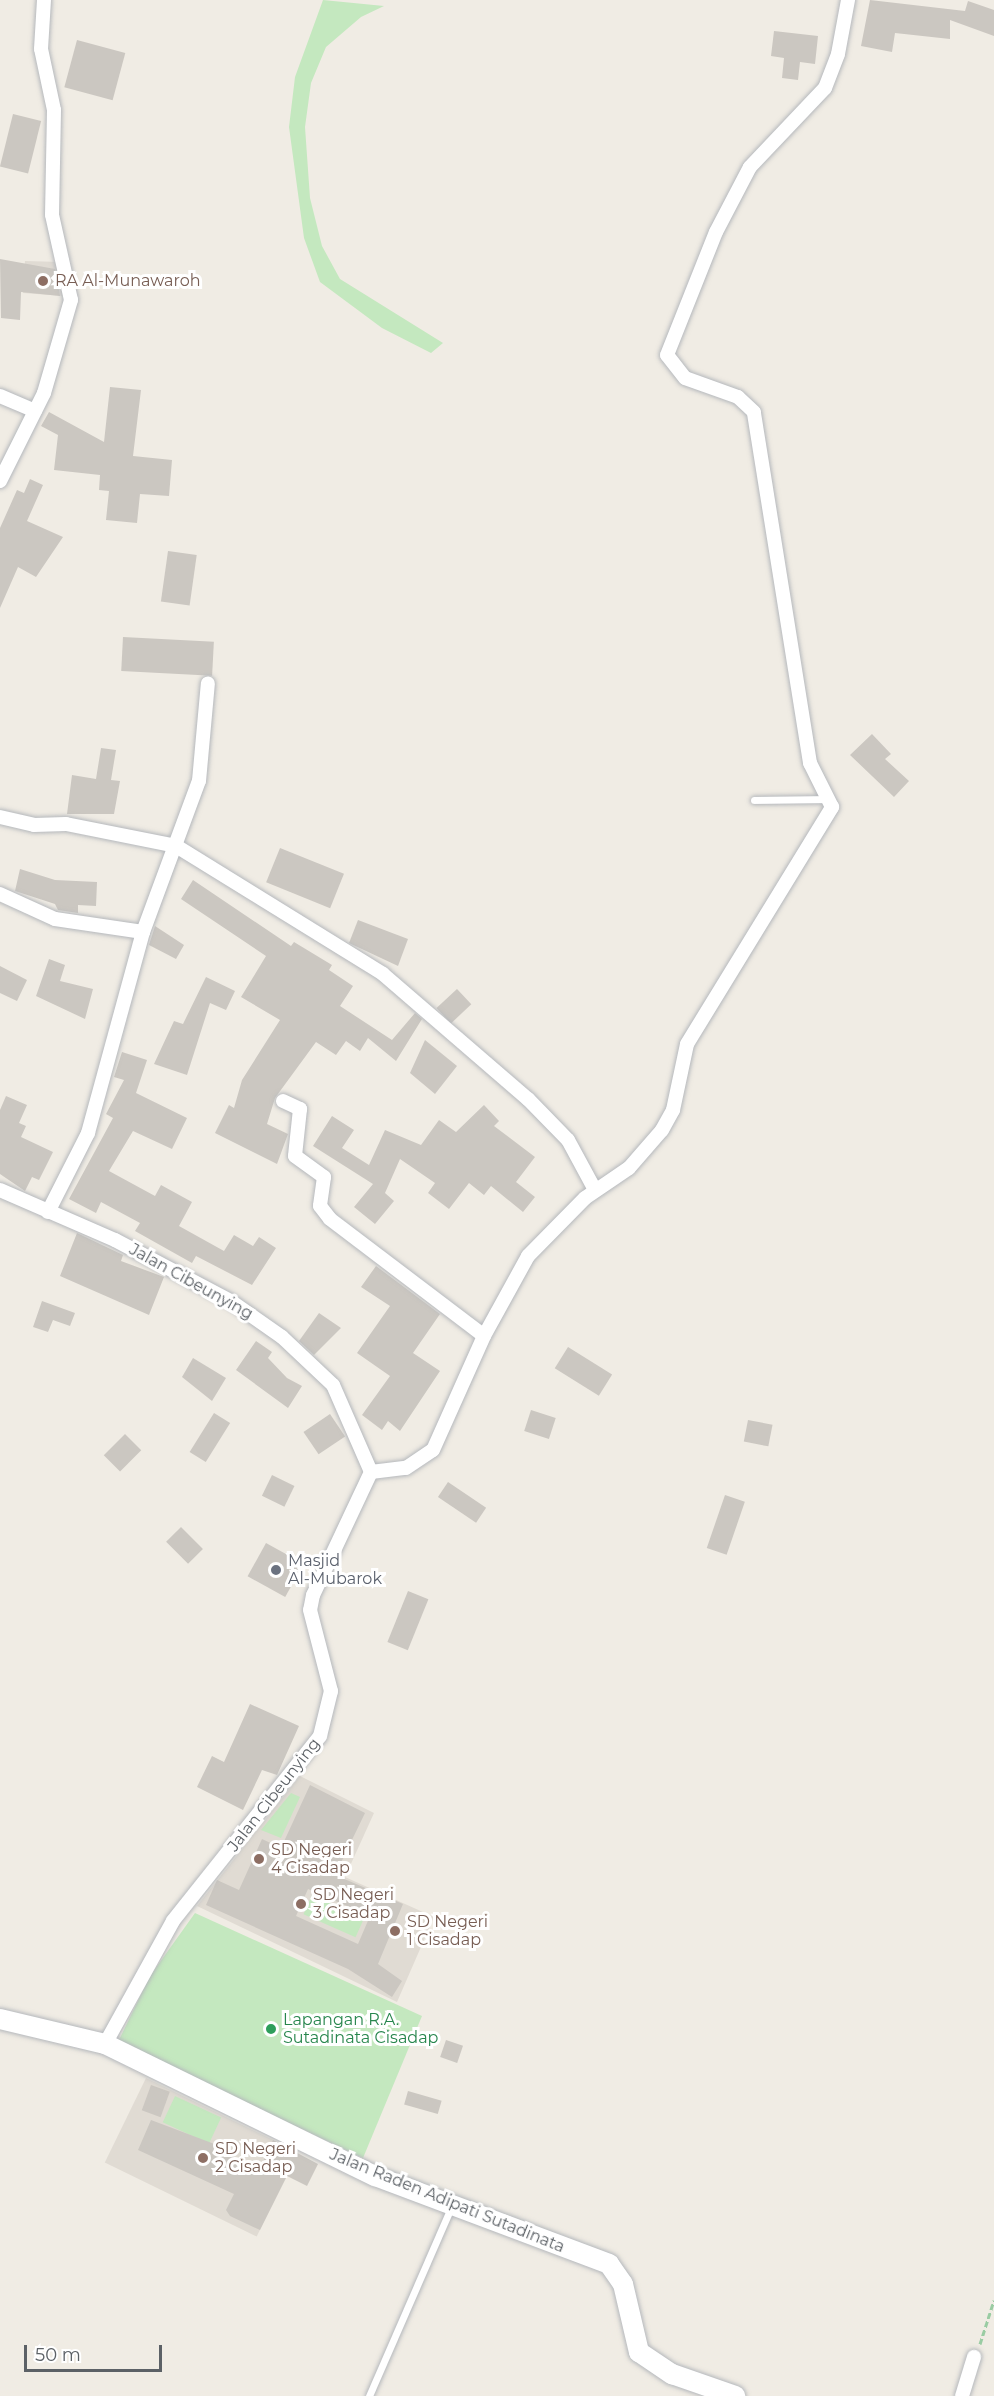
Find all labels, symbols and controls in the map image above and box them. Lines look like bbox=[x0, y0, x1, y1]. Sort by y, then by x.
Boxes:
place label: RA Al-Munawaroh bbox=[55, 271, 200, 291]
marker: RA Al-Munawaroh bbox=[36, 274, 50, 288]
street label: Jalan Cibeunying bbox=[126, 1240, 256, 1324]
place label: Masjid Al-Mubarok bbox=[288, 1551, 382, 1589]
marker: Masjid Al-Mubarok bbox=[269, 1563, 283, 1577]
street label: Jalan Cibeunying bbox=[224, 1735, 324, 1855]
place label: SD Negeri 4 Cisadap bbox=[271, 1840, 352, 1878]
marker: SD Negeri 4 Cisadap bbox=[252, 1852, 266, 1866]
place label: SD Negeri 3 Cisadap bbox=[313, 1885, 394, 1923]
marker: SD Negeri 3 Cisadap bbox=[294, 1897, 308, 1911]
place label: SD Negeri 1 Cisadap bbox=[407, 1912, 488, 1950]
marker: SD Negeri 1 Cisadap bbox=[388, 1924, 402, 1938]
place label: Lapangan R.A. Sutadinata Cisadap bbox=[283, 2010, 438, 2048]
marker: Lapangan R.A. Sutadinata Cisadap bbox=[264, 2022, 278, 2036]
place label: SD Negeri 2 Cisadap bbox=[215, 2139, 296, 2177]
street label: Jalan Raden Adipati Sutadinata bbox=[327, 2145, 567, 2257]
marker: SD Negeri 2 Cisadap bbox=[196, 2151, 210, 2165]
scale bar bbox=[27, 2333, 165, 2371]
text: 50 m bbox=[35, 2344, 81, 2366]

